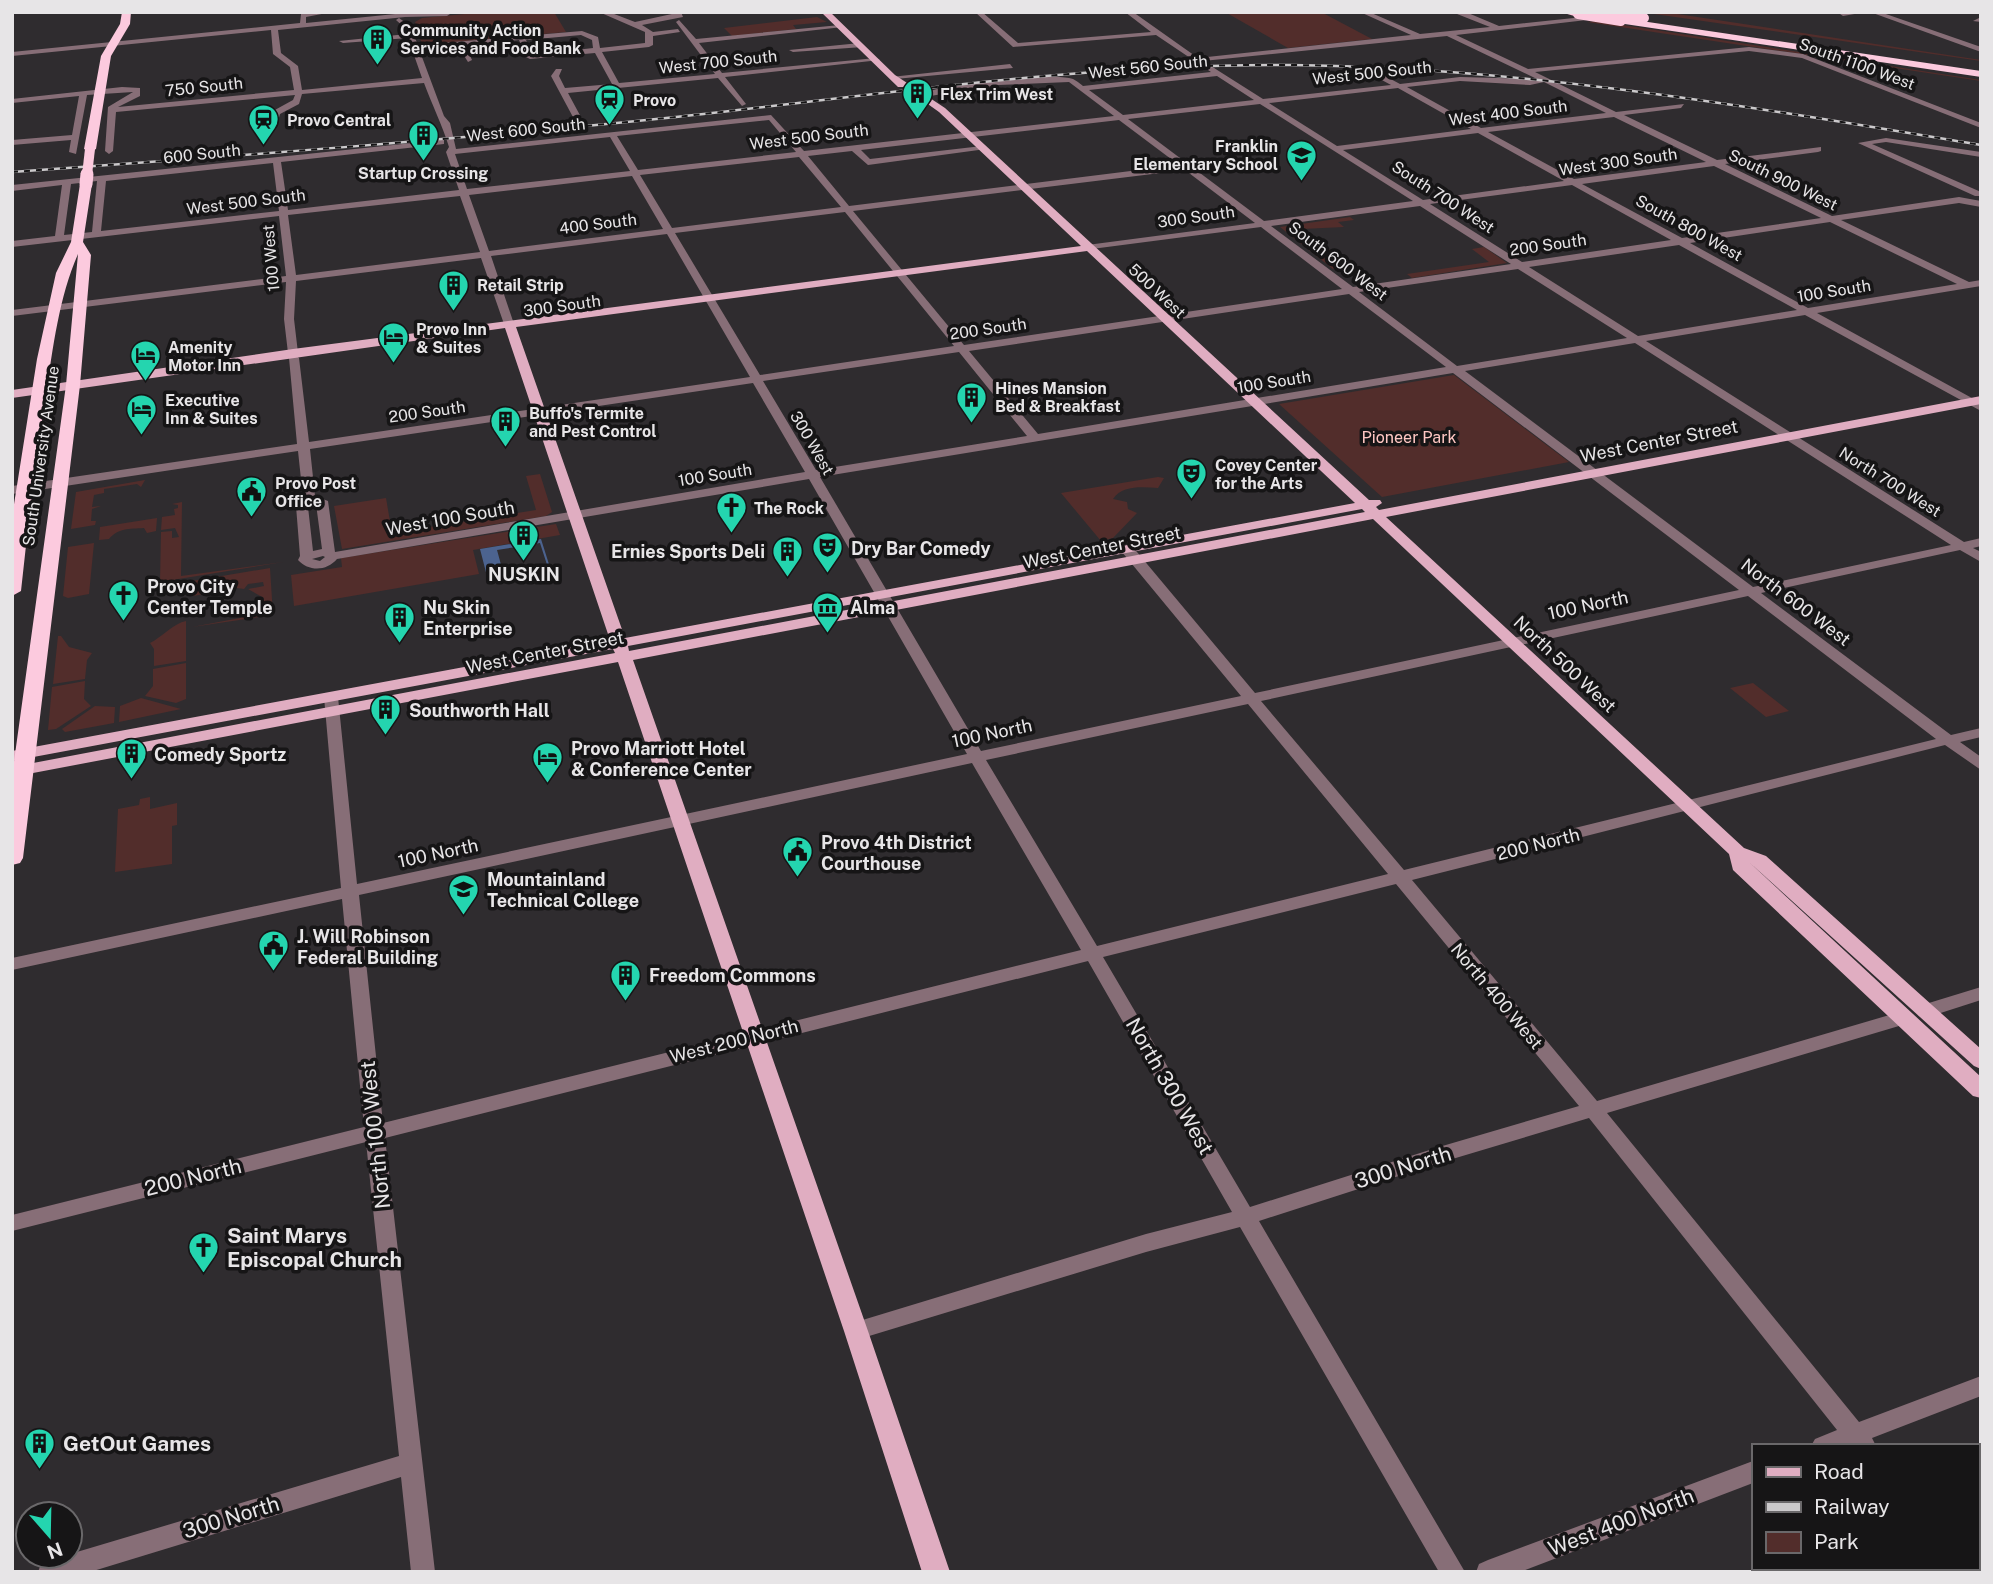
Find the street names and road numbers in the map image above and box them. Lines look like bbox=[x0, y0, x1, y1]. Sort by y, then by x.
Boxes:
street label: South 1100 West bbox=[1796, 34, 1918, 94]
street label: West 700 South bbox=[658, 46, 778, 78]
street label: West 560 South bbox=[1087, 51, 1209, 83]
street label: West 500 South bbox=[1312, 57, 1432, 89]
street label: 750 South bbox=[164, 73, 244, 101]
street label: West 400 South bbox=[1448, 96, 1568, 130]
street label: West 600 South bbox=[466, 114, 586, 146]
street label: West 500 South bbox=[748, 120, 870, 154]
street label: 600 South bbox=[162, 140, 242, 168]
street label: West 300 South bbox=[1558, 144, 1678, 180]
street label: South 900 West bbox=[1725, 145, 1841, 215]
street label: South 700 West bbox=[1388, 157, 1498, 237]
street label: West 500 South bbox=[185, 185, 307, 219]
street label: South 800 West bbox=[1632, 191, 1746, 265]
street label: 300 South bbox=[1156, 202, 1236, 232]
street label: 400 South bbox=[558, 210, 638, 238]
street label: South 600 West bbox=[1285, 218, 1391, 304]
street label: 100 West bbox=[259, 224, 283, 292]
street label: 200 South bbox=[1508, 230, 1588, 260]
street label: 500 West bbox=[1125, 260, 1189, 322]
street label: 100 South bbox=[1796, 276, 1872, 306]
street label: 300 South bbox=[522, 291, 602, 321]
street label: 200 South bbox=[948, 314, 1028, 344]
street label: South University Avenue bbox=[19, 365, 63, 547]
street label: 100 South bbox=[1236, 367, 1312, 397]
street label: 200 South bbox=[387, 397, 467, 427]
street label: 300 West bbox=[786, 408, 838, 478]
street label: West Center Street bbox=[1578, 415, 1740, 467]
street label: North 700 West bbox=[1836, 443, 1944, 521]
street label: 100 South bbox=[677, 460, 753, 490]
street label: West 100 South bbox=[384, 496, 516, 540]
street label: West Center Street bbox=[1021, 521, 1183, 573]
street label: North 600 West bbox=[1737, 554, 1855, 650]
street label: 100 North bbox=[1546, 586, 1630, 624]
street label: North 500 West bbox=[1510, 611, 1620, 717]
street label: West Center Street bbox=[464, 626, 626, 678]
street label: 100 North bbox=[950, 714, 1034, 752]
street label: 200 North bbox=[1494, 824, 1582, 864]
street label: 100 North bbox=[396, 834, 480, 872]
street label: North 400 West bbox=[1447, 939, 1547, 1053]
street label: North 300 West bbox=[1121, 1013, 1219, 1159]
street label: West 200 North bbox=[668, 1015, 800, 1067]
street label: North 100 West bbox=[355, 1060, 395, 1210]
street label: 300 North bbox=[1352, 1140, 1454, 1194]
street label: 200 North bbox=[142, 1153, 244, 1201]
street label: West 400 North bbox=[1545, 1483, 1697, 1561]
street label: 300 North bbox=[180, 1490, 282, 1544]

